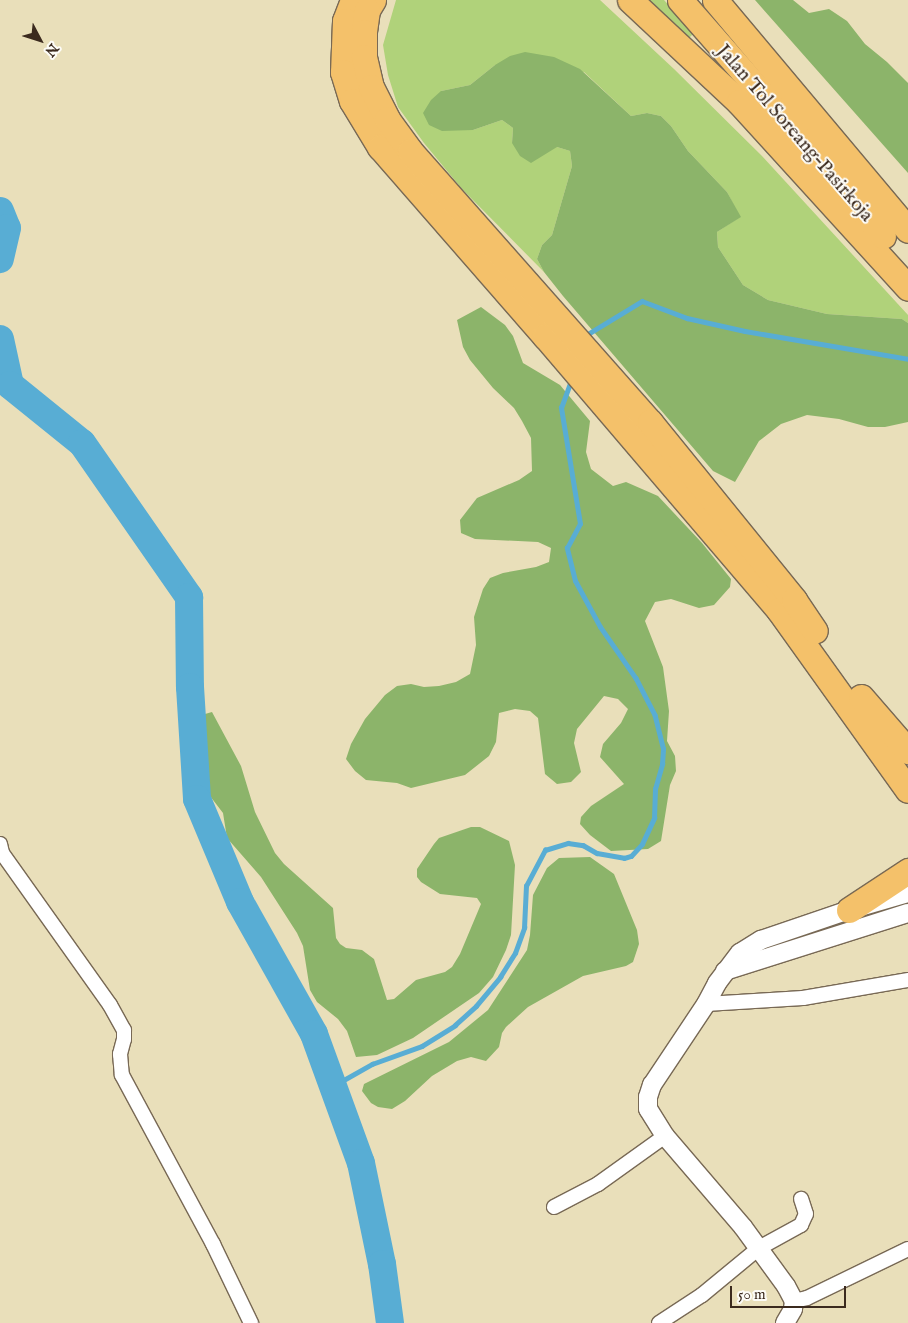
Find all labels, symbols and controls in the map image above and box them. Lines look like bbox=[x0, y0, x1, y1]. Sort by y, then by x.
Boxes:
north arrow bbox=[15, 15, 65, 65]
text: N bbox=[41, 39, 62, 60]
street label: Jalan Tol Soreang–Pasirkoja bbox=[711, 39, 879, 227]
scale bar bbox=[733, 1276, 849, 1308]
text: 50 m bbox=[738, 1285, 766, 1304]

